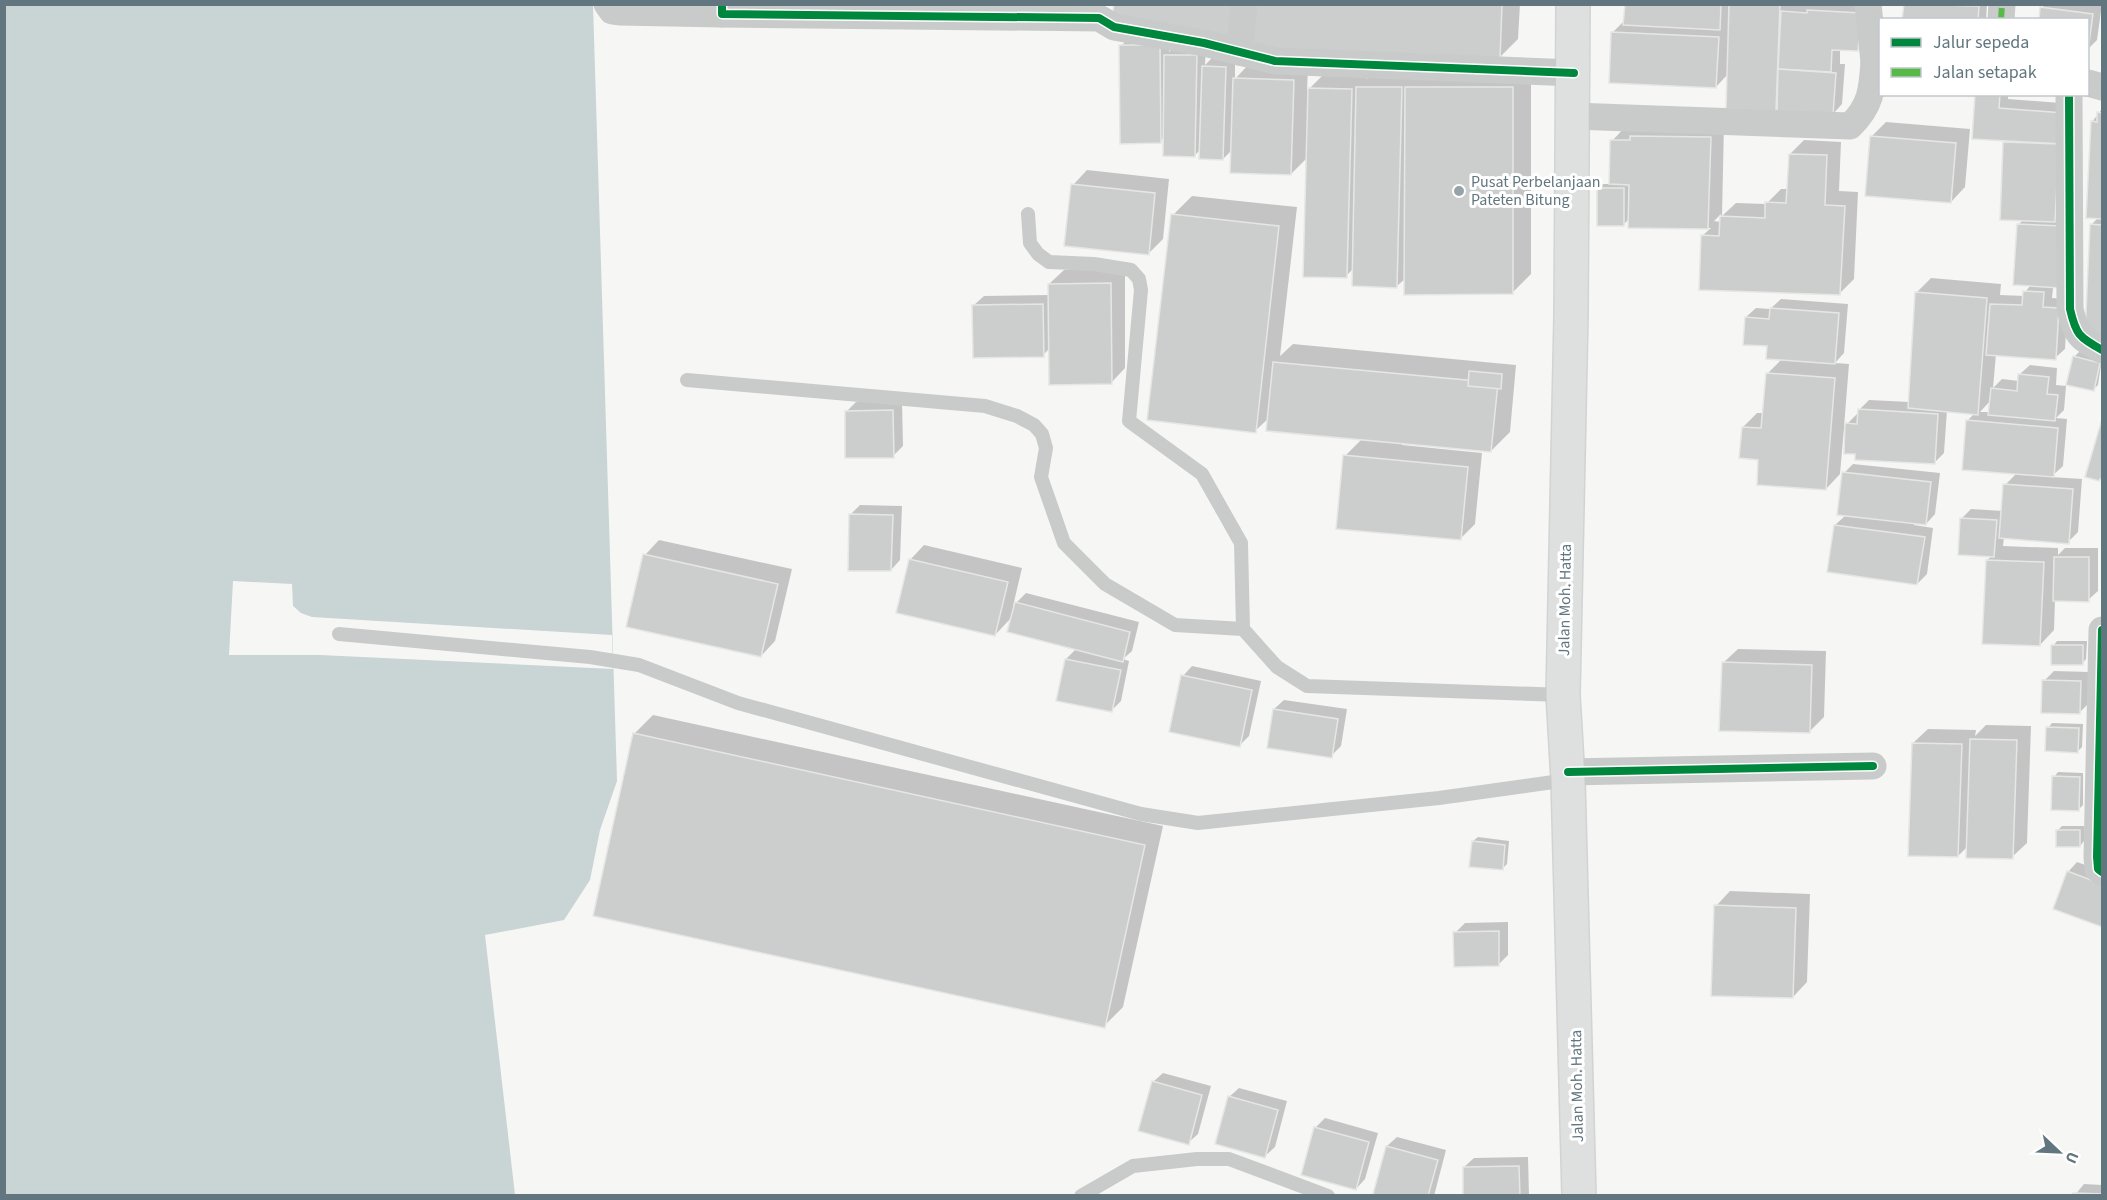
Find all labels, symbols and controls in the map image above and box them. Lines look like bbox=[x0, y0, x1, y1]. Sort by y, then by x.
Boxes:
legend bbox=[1879, 18, 2089, 96]
text: Jalur sepeda bbox=[1933, 30, 2029, 55]
text: Jalan setapak bbox=[1933, 60, 2037, 85]
place label: Pusat Perbelanjaan Pateten Bitung bbox=[1471, 171, 1601, 211]
marker: Pusat Perbelanjaan Pateten Bitung bbox=[1452, 184, 1466, 198]
street label: Jalan Moh. Hatta bbox=[1553, 544, 1577, 656]
street label: Jalan Moh. Hatta bbox=[1565, 1030, 1589, 1142]
north arrow bbox=[2029, 1122, 2089, 1182]
text: U bbox=[2060, 1148, 2084, 1167]

